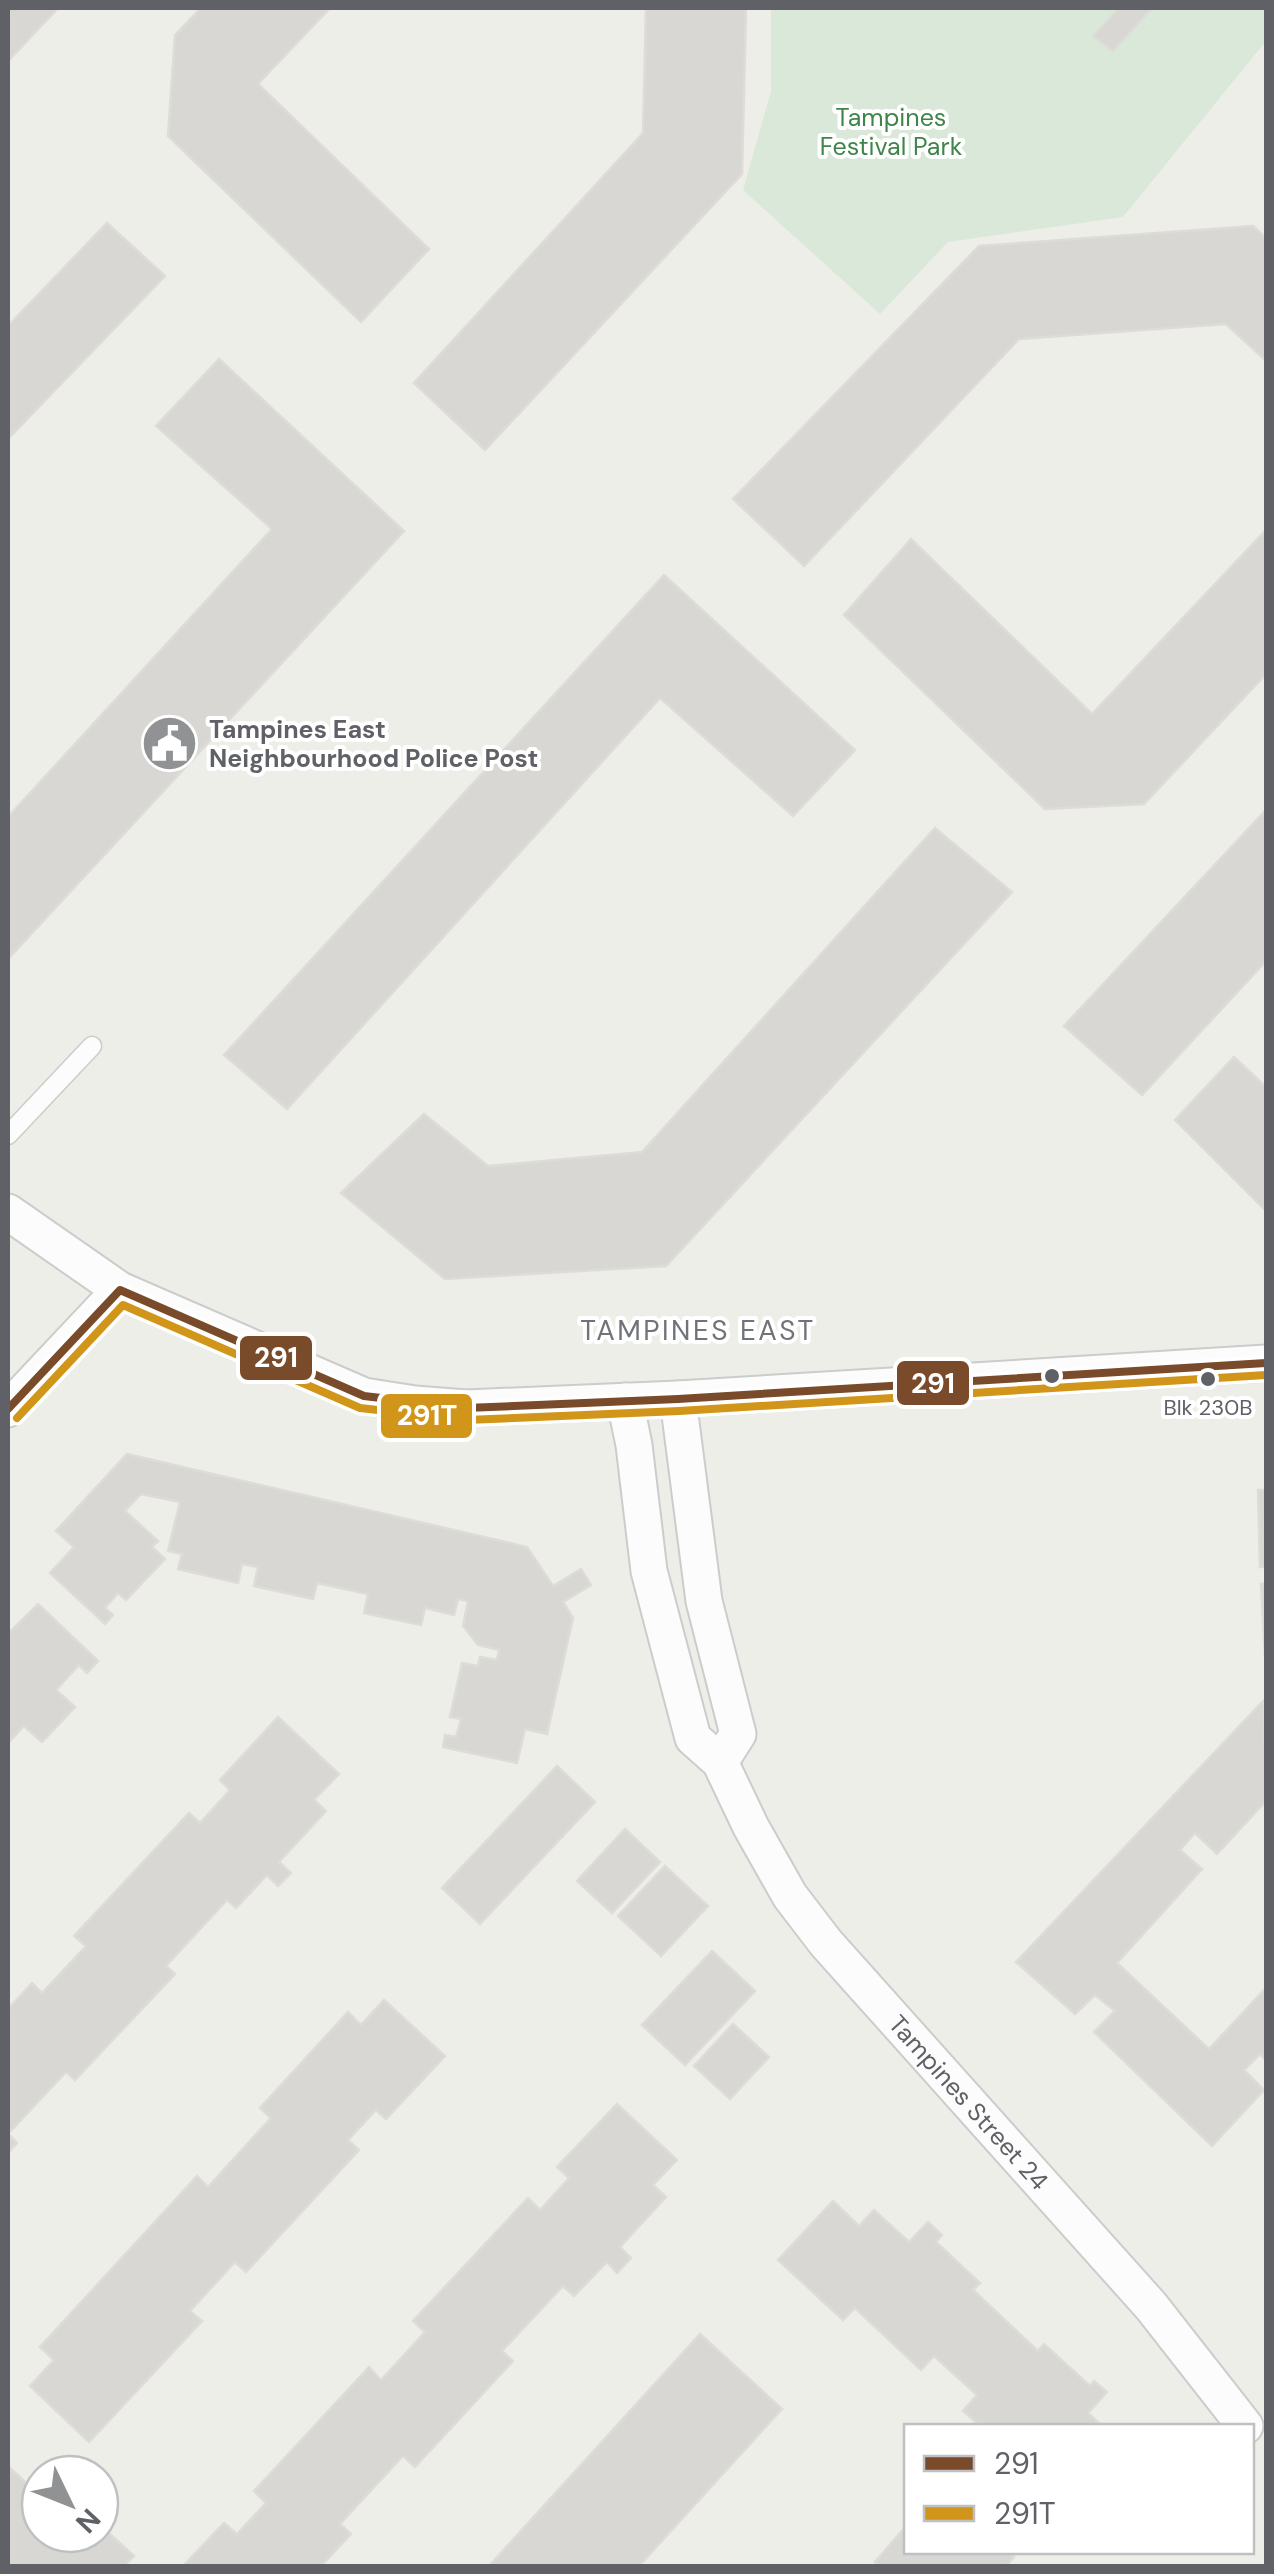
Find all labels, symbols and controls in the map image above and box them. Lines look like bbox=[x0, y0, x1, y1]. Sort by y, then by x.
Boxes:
park label: Tampines Festival Park bbox=[820, 101, 963, 163]
public building icon: Tampines East Neighbourhood Police Post bbox=[140, 713, 200, 773]
place label: Tampines East Neighbourhood Police Post bbox=[209, 713, 538, 775]
district label: TAMPINES EAST bbox=[580, 1312, 816, 1349]
line badge: 291 bbox=[238, 1334, 314, 1382]
text: 291 bbox=[254, 1339, 298, 1376]
line badge: 291 bbox=[895, 1359, 971, 1407]
text: 291 bbox=[911, 1365, 955, 1402]
unlabelled marker bbox=[1042, 1366, 1062, 1386]
marker: Blk 230B bbox=[1198, 1369, 1218, 1389]
line badge: 291T bbox=[379, 1392, 474, 1440]
place label: Blk 230B bbox=[1163, 1393, 1253, 1422]
text: 291T bbox=[397, 1397, 457, 1434]
street label: Tampines Street 24 bbox=[881, 2008, 1055, 2197]
legend bbox=[904, 2424, 1254, 2554]
text: 291 bbox=[994, 2444, 1039, 2483]
north arrow bbox=[20, 2454, 120, 2554]
text: 291T bbox=[994, 2494, 1056, 2533]
text: N bbox=[67, 2501, 108, 2541]

